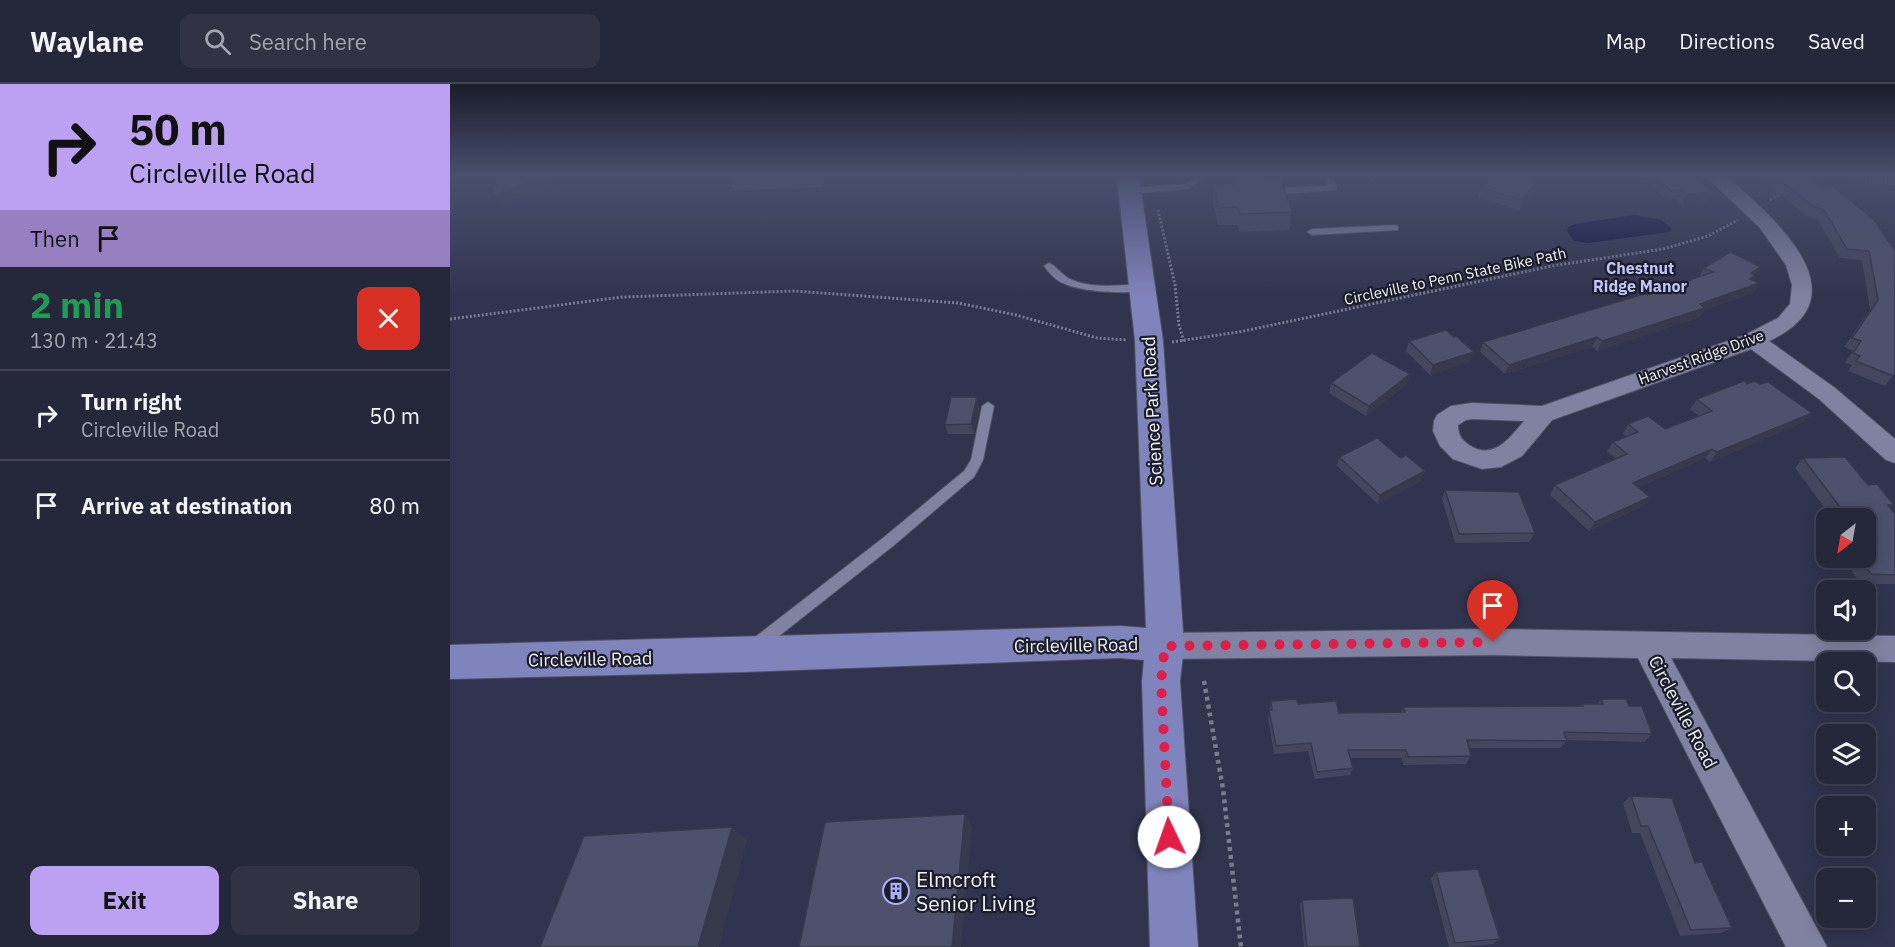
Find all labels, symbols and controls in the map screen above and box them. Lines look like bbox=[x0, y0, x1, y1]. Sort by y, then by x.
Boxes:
search box bbox=[180, 14, 600, 68]
text: Waylane bbox=[30, 23, 144, 60]
icon: search bbox=[201, 25, 234, 58]
text: Search here bbox=[249, 27, 367, 56]
text: Map bbox=[1606, 27, 1646, 55]
text: Directions bbox=[1679, 27, 1775, 55]
text: Saved bbox=[1808, 27, 1865, 55]
text: 50 m bbox=[129, 102, 227, 157]
icon: right bbox=[30, 108, 108, 186]
text: Circleville Road bbox=[129, 155, 316, 190]
icon: arrive bbox=[92, 222, 125, 255]
text: Then bbox=[30, 224, 80, 253]
street label: Circleville to Penn State Bike Path bbox=[1342, 243, 1568, 309]
district label: Chestnut Ridge Manor bbox=[1593, 258, 1687, 296]
text: 2 min bbox=[30, 281, 124, 328]
button: close bbox=[357, 287, 420, 350]
street label: Harvest Ridge Drive bbox=[1636, 325, 1766, 389]
text: 130 m · 21:43 bbox=[30, 327, 158, 354]
street label: Science Park Road bbox=[1137, 336, 1167, 486]
text: Turn right bbox=[81, 387, 182, 416]
icon: right bbox=[30, 399, 63, 432]
text: 50 m bbox=[369, 401, 420, 430]
text: Circleville Road bbox=[81, 416, 219, 443]
icon: arrive bbox=[30, 489, 63, 522]
text: Arrive at destination bbox=[81, 491, 292, 520]
text: 80 m bbox=[369, 491, 420, 520]
north arrow bbox=[1816, 508, 1876, 568]
map controls bbox=[1816, 508, 1876, 928]
pin bbox=[1467, 580, 1518, 642]
button: sound bbox=[1816, 580, 1876, 640]
icon: arrive bbox=[1476, 589, 1509, 622]
street label: Circleville Road bbox=[1014, 632, 1138, 658]
street label: Circleville Road bbox=[528, 646, 652, 672]
street label: Circleville Road bbox=[1644, 652, 1722, 772]
button: search bbox=[1816, 652, 1876, 712]
button: layers bbox=[1816, 724, 1876, 784]
button: + bbox=[1816, 796, 1876, 856]
position arrow bbox=[1137, 805, 1201, 869]
place label: Elmcroft Senior Living bbox=[916, 865, 1036, 917]
button: Exit bbox=[30, 866, 219, 935]
button: Share bbox=[231, 866, 420, 935]
button: − bbox=[1816, 868, 1876, 928]
building icon: Elmcroft Senior Living bbox=[881, 876, 911, 906]

